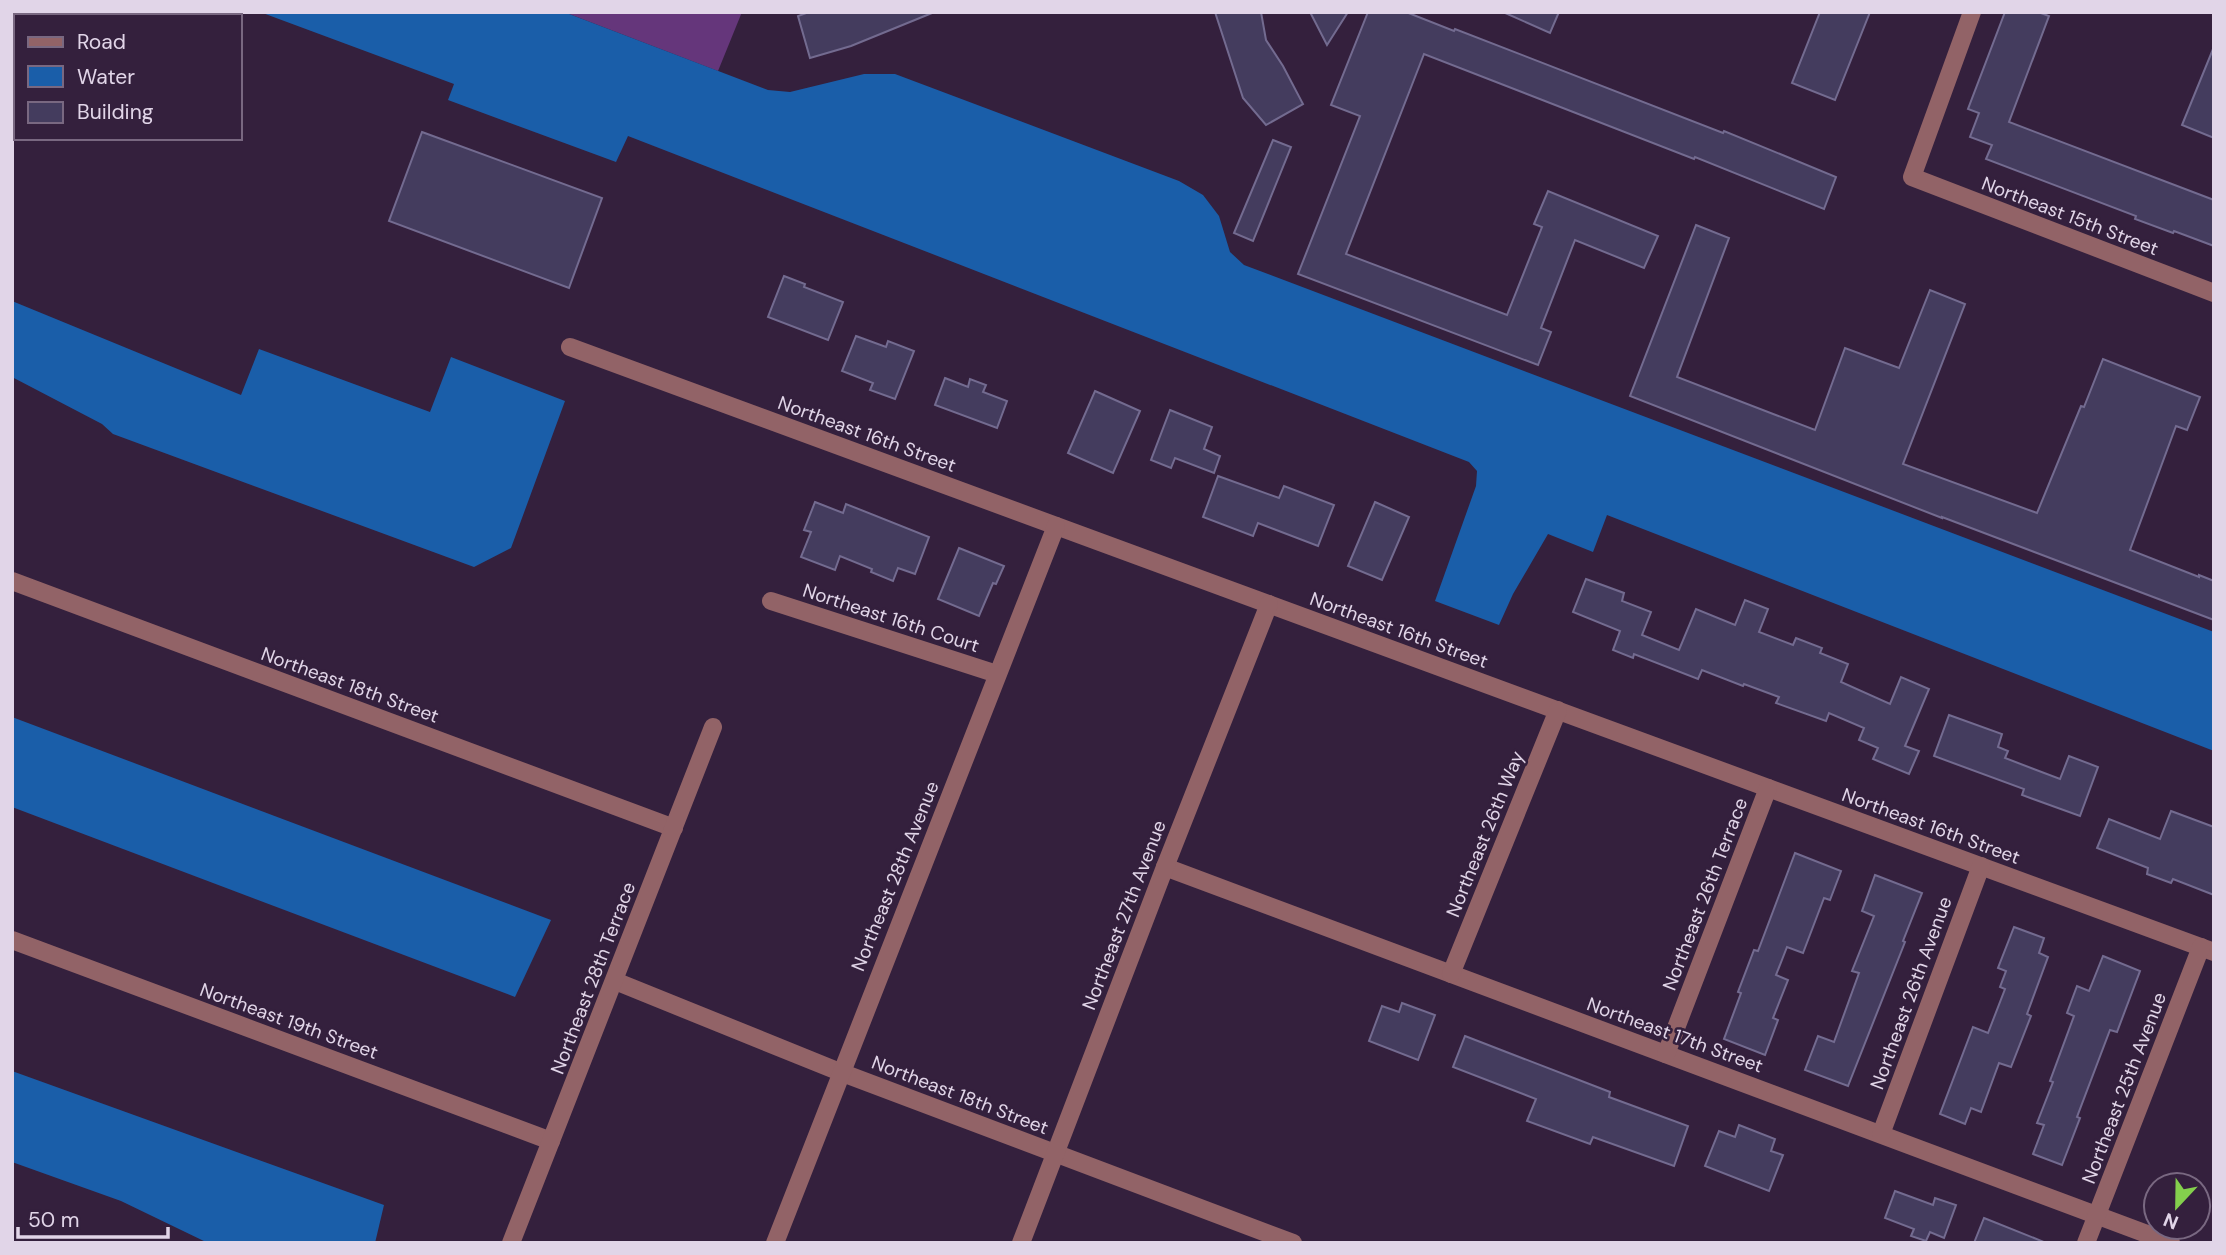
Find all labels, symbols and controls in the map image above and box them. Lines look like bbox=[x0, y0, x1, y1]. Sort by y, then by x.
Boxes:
legend bbox=[14, 14, 242, 140]
text: Road bbox=[77, 28, 126, 56]
text: Water bbox=[77, 63, 135, 91]
text: Building bbox=[77, 98, 154, 126]
street label: Northeast 15th Street bbox=[1978, 171, 2162, 261]
street label: Northeast 16th Street bbox=[775, 390, 959, 478]
street label: Northeast 16th Court bbox=[800, 578, 982, 658]
street label: Northeast 16th Street bbox=[1307, 586, 1491, 674]
street label: Northeast 18th Street bbox=[258, 641, 442, 729]
street label: Northeast 26th Way bbox=[1440, 747, 1530, 921]
street label: Northeast 28th Avenue bbox=[845, 777, 945, 975]
street label: Northeast 16th Street bbox=[1839, 782, 2023, 870]
street label: Northeast 26th Terrace bbox=[1657, 794, 1753, 994]
street label: Northeast 27th Avenue bbox=[1076, 817, 1172, 1013]
street label: Northeast 28th Terrace bbox=[545, 878, 641, 1078]
street label: Northeast 26th Avenue bbox=[1864, 893, 1958, 1093]
street label: Northeast 19th Street bbox=[197, 977, 381, 1065]
street label: Northeast 25th Avenue bbox=[2076, 989, 2172, 1187]
street label: Northeast 17th Street bbox=[1583, 991, 1767, 1079]
street label: Northeast 18th Street bbox=[868, 1050, 1052, 1140]
north arrow bbox=[2142, 1171, 2212, 1241]
scale bar bbox=[18, 1196, 168, 1240]
text: 50 m bbox=[28, 1206, 79, 1234]
text: N bbox=[2160, 1207, 2182, 1235]

